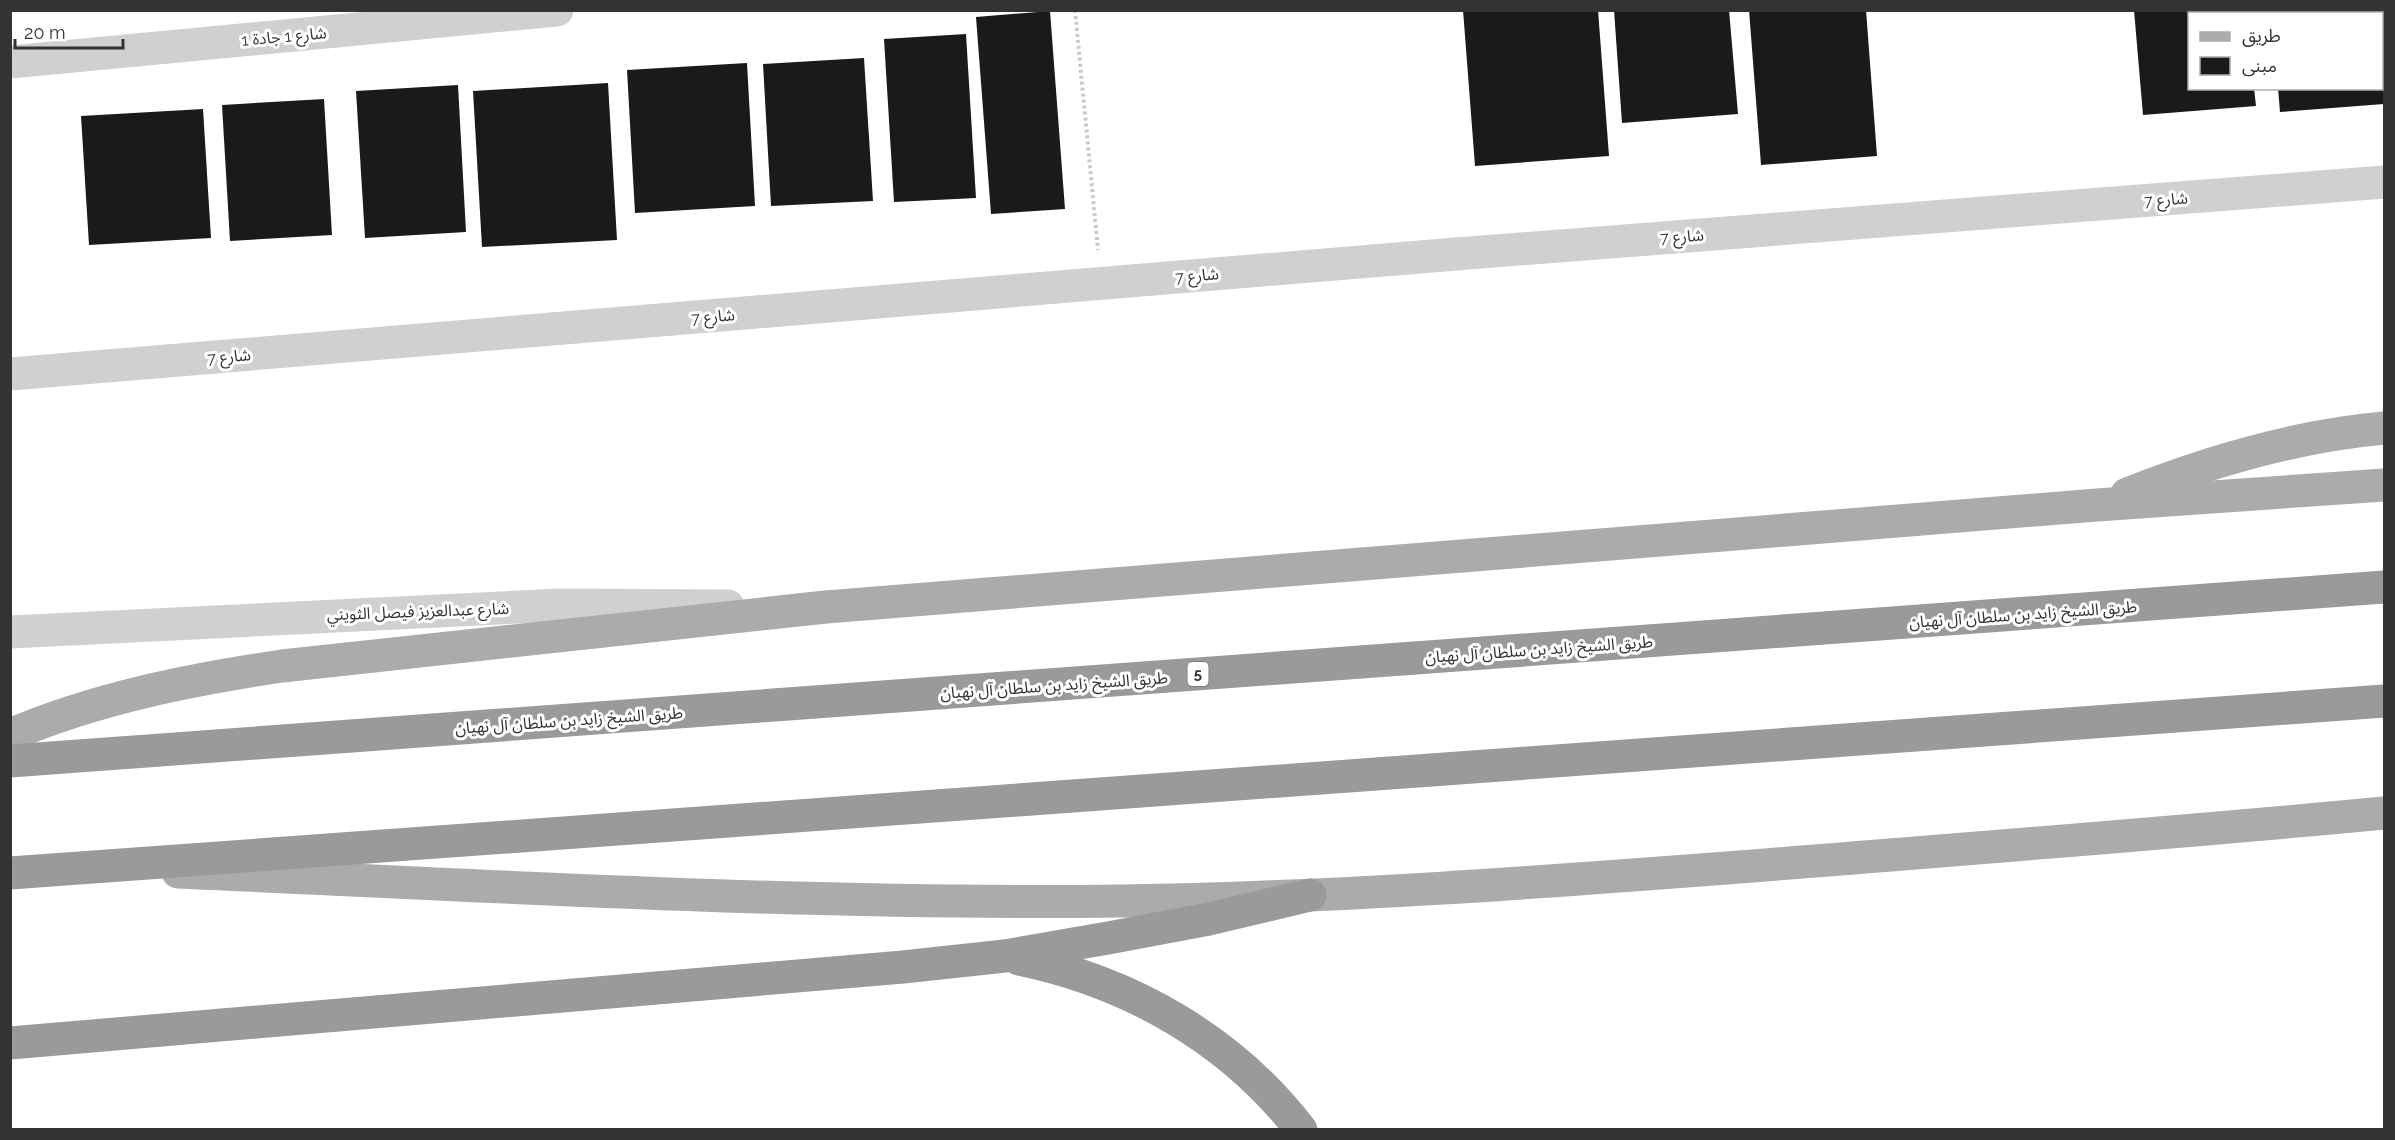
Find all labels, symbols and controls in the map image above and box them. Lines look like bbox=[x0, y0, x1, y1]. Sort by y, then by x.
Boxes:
scale bar bbox=[15, 12, 123, 50]
legend bbox=[2188, 12, 2383, 90]
text: 20 m bbox=[24, 22, 66, 43]
street label: شارع 1 جادة 1 bbox=[241, 23, 328, 53]
text: طريق bbox=[2242, 25, 2281, 47]
text: مبنى bbox=[2242, 55, 2277, 77]
street label: شارع 7 bbox=[2144, 188, 2189, 213]
street label: شارع 7 bbox=[1660, 225, 1705, 250]
street label: شارع 7 bbox=[1174, 264, 1220, 290]
street label: شارع 7 bbox=[690, 305, 736, 331]
street label: شارع 7 bbox=[206, 345, 252, 371]
street label: طريق الشيخ زايد بن سلطان آل نهيان bbox=[1908, 597, 2138, 635]
street label: شارع عبدالعزيز فيصل الثويني bbox=[327, 599, 510, 627]
street label: طريق الشيخ زايد بن سلطان آل نهيان bbox=[1424, 632, 1654, 670]
road number: 5 bbox=[1188, 662, 1208, 686]
street label: طريق الشيخ زايد بن سلطان آل نهيان bbox=[939, 668, 1169, 706]
street label: طريق الشيخ زايد بن سلطان آل نهيان bbox=[454, 703, 684, 741]

